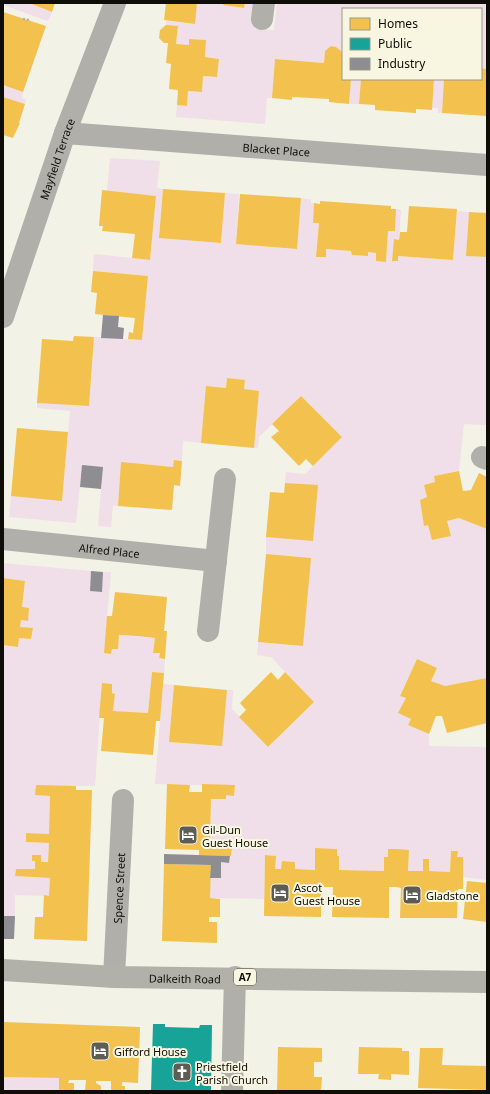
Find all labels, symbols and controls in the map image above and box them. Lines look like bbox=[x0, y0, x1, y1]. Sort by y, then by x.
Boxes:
legend bbox=[342, 8, 482, 80]
text: Homes bbox=[378, 15, 418, 32]
text: Public bbox=[378, 35, 412, 52]
text: Industry bbox=[378, 55, 426, 72]
street label: Mayfield Terrace bbox=[36, 116, 78, 202]
street label: Blacket Place bbox=[242, 139, 311, 159]
street label: Alfred Place bbox=[78, 539, 141, 561]
place label: Gil-Dun Guest House bbox=[202, 822, 268, 850]
hotel icon: Gil-Dun Guest House bbox=[177, 824, 199, 846]
street label: Spence Street bbox=[109, 852, 128, 924]
place label: Ascot Guest House bbox=[294, 880, 360, 908]
hotel icon: Ascot Guest House bbox=[269, 882, 291, 904]
hotel icon: Gladstone bbox=[401, 884, 423, 906]
place label: Gladstone bbox=[426, 888, 479, 903]
road number: A7 bbox=[234, 969, 256, 985]
street label: Dalkeith Road bbox=[149, 970, 221, 986]
hotel icon: Gifford House bbox=[89, 1040, 111, 1062]
place label: Gifford House bbox=[114, 1044, 186, 1059]
place label: Priestfield Parish Church bbox=[196, 1059, 268, 1087]
church icon: Priestfield Parish Church bbox=[171, 1061, 193, 1083]

